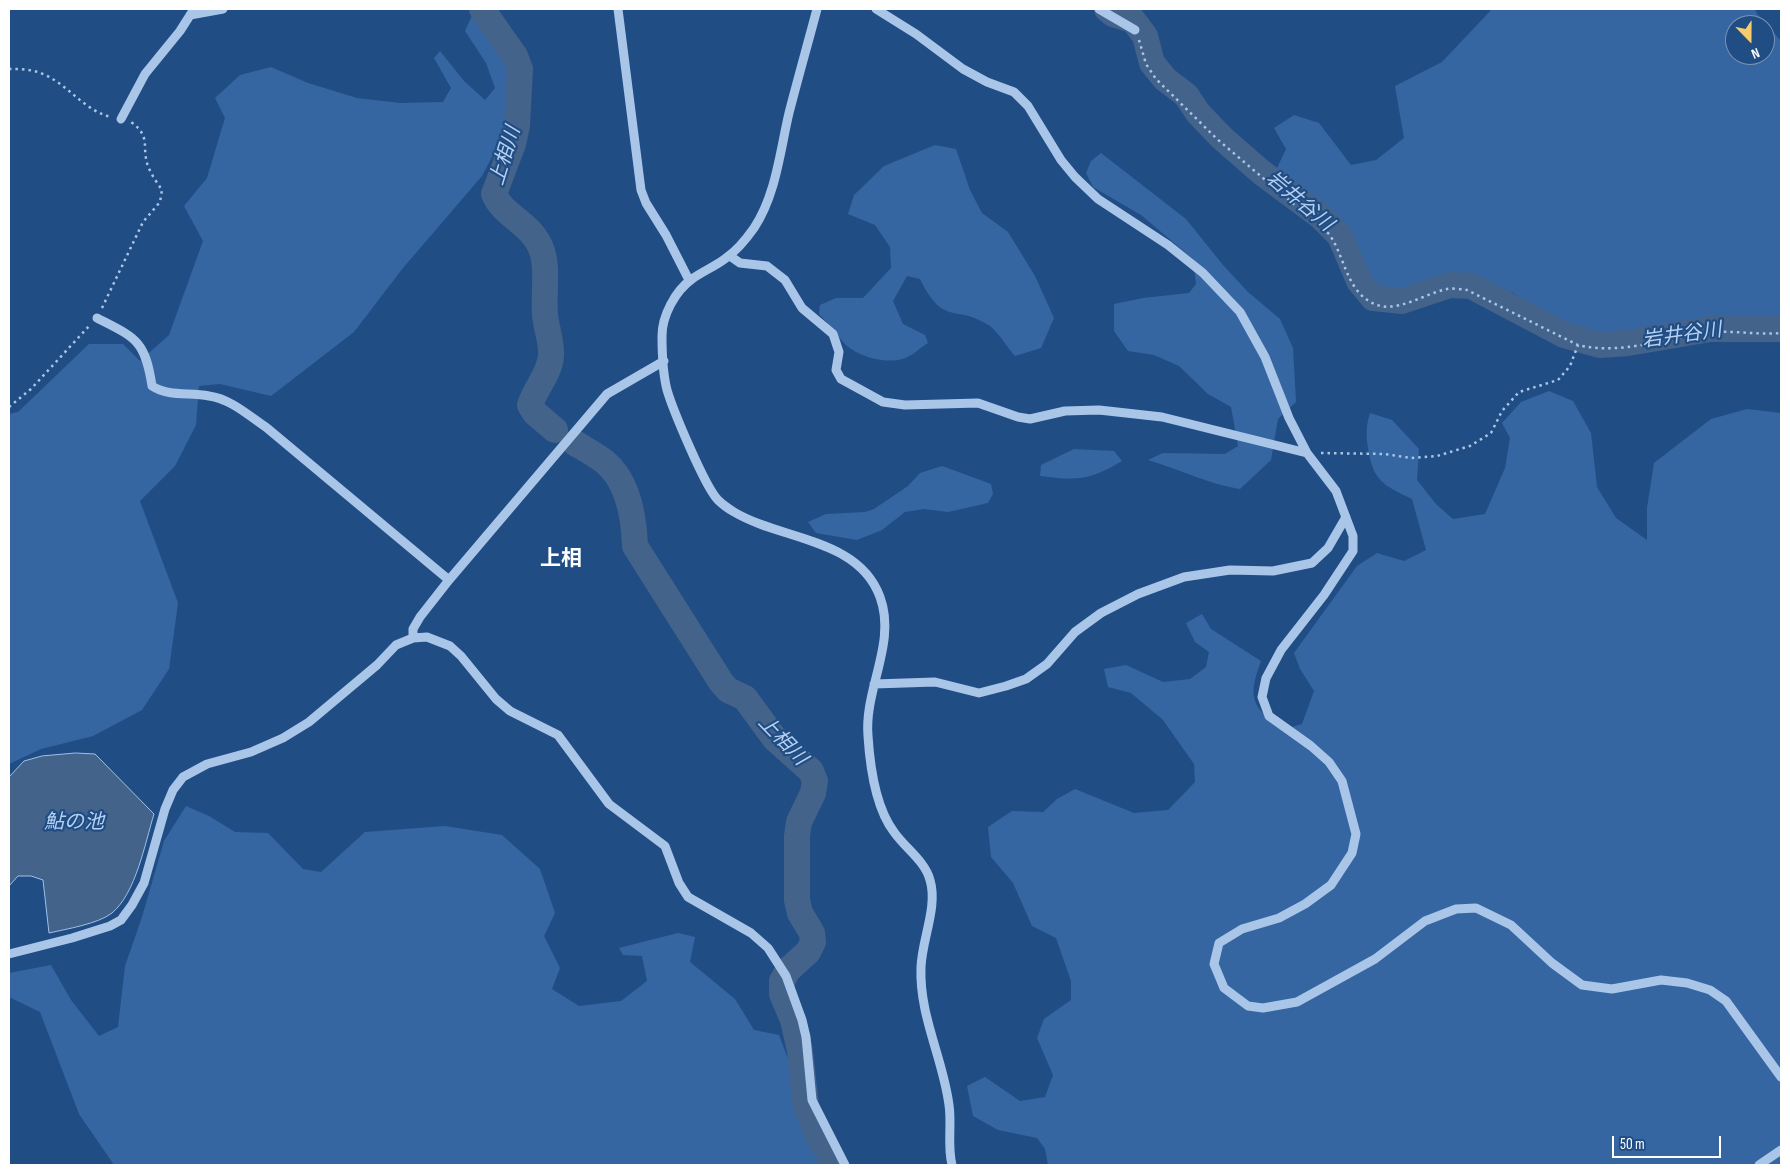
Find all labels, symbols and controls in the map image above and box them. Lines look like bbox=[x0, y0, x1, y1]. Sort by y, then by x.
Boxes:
north arrow bbox=[1725, 15, 1775, 65]
text: N bbox=[1749, 44, 1762, 63]
water label: 上相川 bbox=[486, 124, 526, 188]
water label: 岩井谷川 bbox=[1261, 167, 1337, 237]
water label: 岩井谷川 bbox=[1641, 319, 1723, 353]
district label: 上相 bbox=[540, 547, 582, 573]
water label: 上相川 bbox=[753, 711, 811, 771]
water label: 鮎の池 bbox=[44, 811, 104, 835]
scale bar bbox=[1615, 1126, 1724, 1158]
text: 50 m bbox=[1620, 1135, 1645, 1154]

